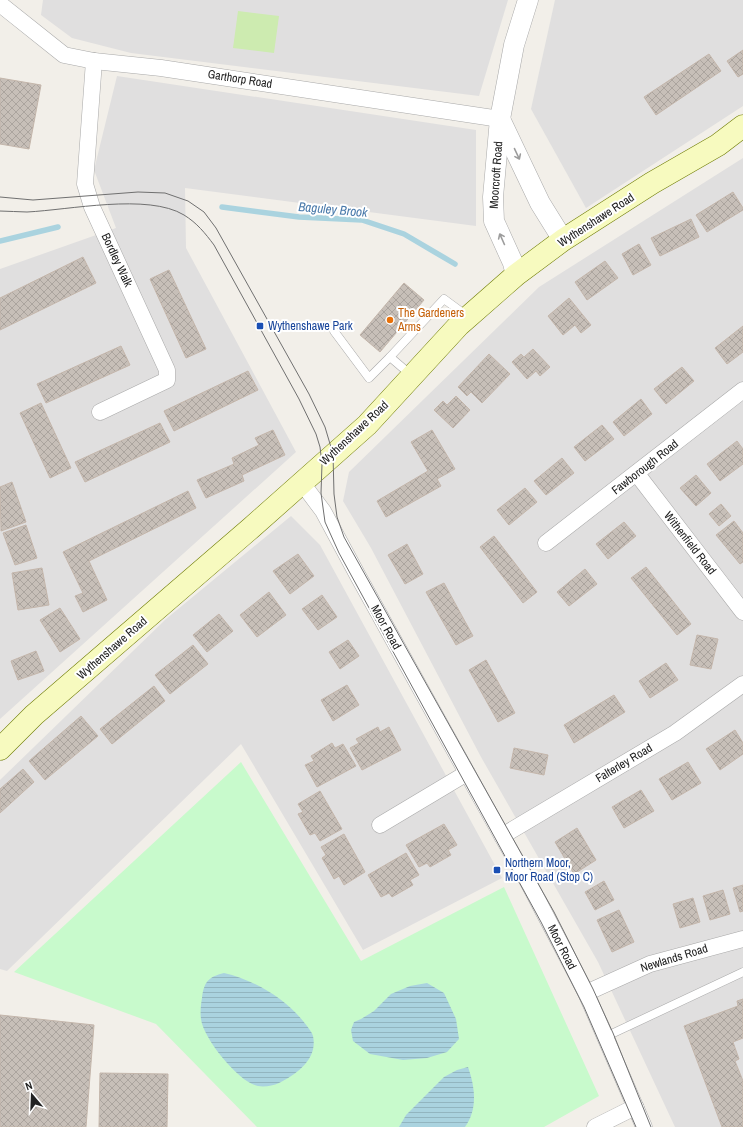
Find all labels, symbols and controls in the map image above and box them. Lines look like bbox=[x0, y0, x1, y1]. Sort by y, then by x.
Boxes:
street label: Garthorp Road bbox=[207, 66, 273, 92]
street label: Moorcroft Road bbox=[486, 141, 506, 209]
one-way arrow bbox=[514, 148, 521, 160]
street label: Wythenshawe Road bbox=[555, 189, 637, 251]
water label: Baguley Brook bbox=[298, 198, 369, 221]
street label: Bordley Walk bbox=[98, 231, 136, 290]
one-way arrow bbox=[498, 233, 505, 245]
place label: The Gardeners Arms bbox=[397, 305, 464, 335]
marker: The Gardeners Arms bbox=[385, 315, 395, 325]
place label: Wythenshawe Park bbox=[268, 318, 353, 334]
marker: Wythenshawe Park bbox=[255, 321, 265, 331]
street label: Wythenshawe Road bbox=[316, 397, 392, 469]
street label: Fawborough Road bbox=[608, 436, 682, 498]
street label: Withenfield Road bbox=[660, 508, 720, 578]
street label: Moor Road bbox=[367, 602, 405, 652]
street label: Wythenshawe Road bbox=[74, 613, 150, 683]
street label: Falterley Road bbox=[593, 740, 655, 786]
place label: Northern Moor, Moor Road (Stop C) bbox=[505, 855, 593, 885]
marker: Northern Moor, Moor Road (Stop C) bbox=[492, 865, 502, 875]
street label: Moor Road bbox=[544, 922, 580, 972]
street label: Newlands Road bbox=[638, 940, 710, 976]
north arrow bbox=[12, 1075, 52, 1115]
text: N bbox=[23, 1078, 34, 1093]

